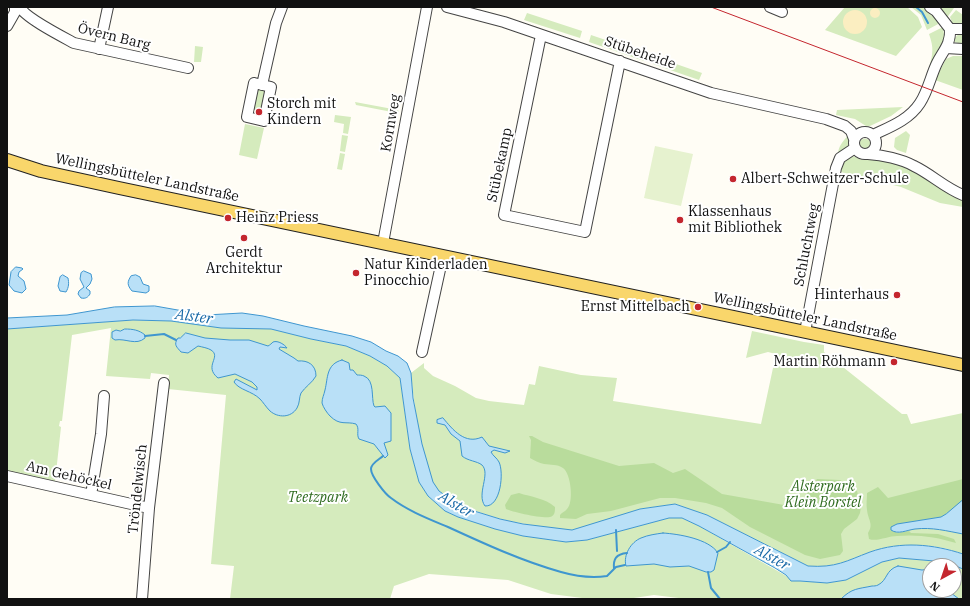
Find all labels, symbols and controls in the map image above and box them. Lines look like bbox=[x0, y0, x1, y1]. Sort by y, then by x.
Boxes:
street label: Övern Barg bbox=[76, 20, 152, 54]
street label: Stübeheide bbox=[602, 33, 678, 73]
street label: Kornweg bbox=[378, 93, 404, 153]
place label: Storch mit Kindern bbox=[267, 96, 336, 128]
marker: Storch mit Kindern bbox=[254, 107, 264, 117]
street label: Stübekamp bbox=[484, 126, 516, 204]
street label: Wellingsbütteler Landstraße bbox=[54, 150, 240, 206]
place label: Albert-Schweitzer-Schule bbox=[741, 171, 909, 187]
marker: Albert-Schweitzer-Schule bbox=[728, 174, 738, 184]
street label: Schluchtweg bbox=[791, 202, 823, 288]
place label: Klassenhaus mit Bibliothek bbox=[688, 204, 782, 236]
place label: Heinz Priess bbox=[236, 210, 319, 226]
marker: Heinz Priess bbox=[223, 213, 233, 223]
marker: Klassenhaus mit Bibliothek bbox=[675, 215, 685, 225]
marker: Gerdt Architektur bbox=[239, 233, 249, 243]
place label: Gerdt Architektur bbox=[206, 245, 282, 278]
place label: Natur Kinderladen Pinocchio bbox=[364, 257, 488, 290]
marker: Natur Kinderladen Pinocchio bbox=[351, 268, 361, 278]
place label: Hinterhaus bbox=[814, 287, 889, 303]
street label: Wellingsbütteler Landstraße bbox=[712, 289, 898, 345]
marker: Hinterhaus bbox=[892, 290, 902, 300]
place label: Ernst Mittelbach bbox=[581, 299, 690, 315]
marker: Ernst Mittelbach bbox=[693, 302, 703, 312]
water label: Alster bbox=[174, 305, 214, 329]
place label: Martin Röhmann bbox=[774, 354, 886, 370]
marker: Martin Röhmann bbox=[889, 357, 899, 367]
street label: Tröndelwisch bbox=[125, 443, 151, 535]
street label: Am Gehöckel bbox=[25, 458, 113, 494]
park label: Alsterpark Klein Borstel bbox=[785, 479, 861, 512]
water label: Alster bbox=[435, 488, 477, 522]
park label: Teetzpark bbox=[288, 490, 348, 506]
water label: Alster bbox=[751, 541, 793, 575]
north arrow bbox=[922, 558, 962, 598]
text: N bbox=[927, 578, 943, 595]

